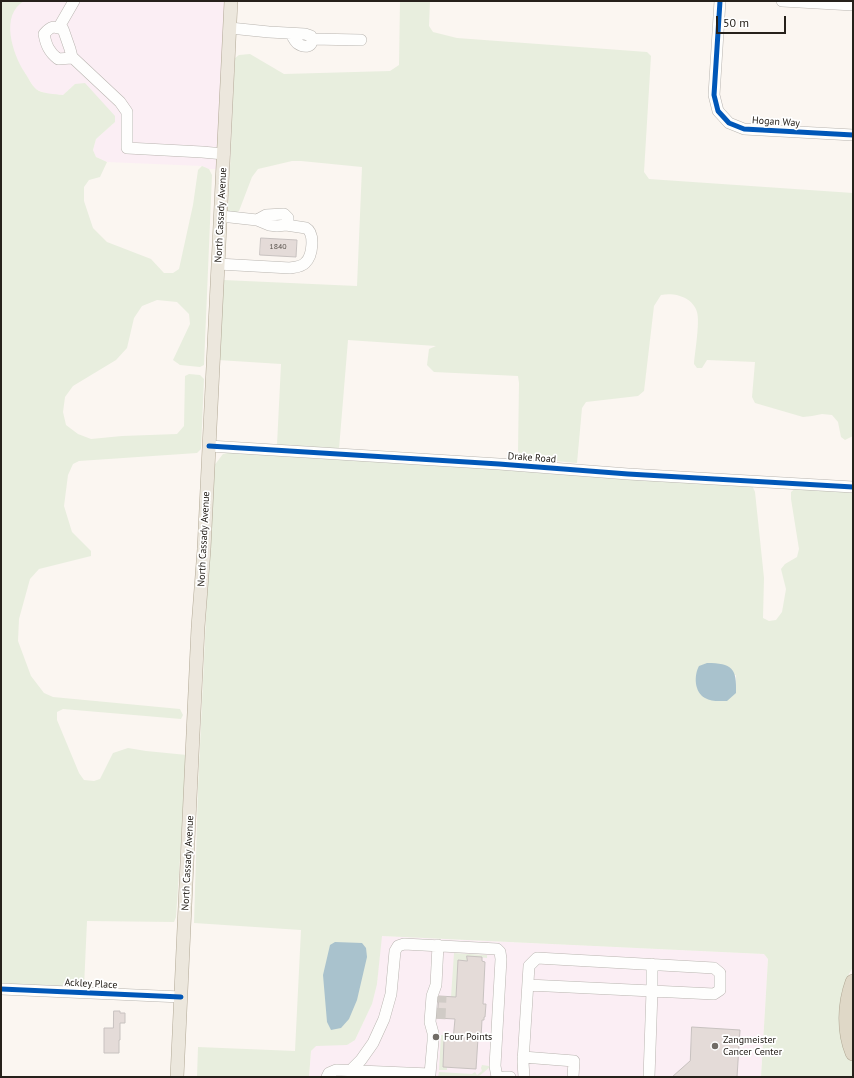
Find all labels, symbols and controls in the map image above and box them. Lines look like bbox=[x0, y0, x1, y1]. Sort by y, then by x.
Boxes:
scale bar bbox=[718, 8, 788, 34]
text: 50 m bbox=[723, 15, 749, 30]
street label: Hogan Way bbox=[752, 114, 800, 130]
street label: North Cassady Avenue bbox=[213, 167, 229, 263]
house number: 1840 bbox=[269, 242, 287, 252]
street label: Drake Road bbox=[507, 450, 557, 466]
street label: North Cassady Avenue bbox=[196, 491, 212, 587]
street label: North Cassady Avenue bbox=[180, 815, 196, 911]
street label: Ackley Place bbox=[64, 977, 118, 991]
place label: Four Points bbox=[444, 1031, 492, 1043]
marker: Four Points bbox=[431, 1032, 441, 1042]
place label: Zangmeister Cancer Center bbox=[723, 1034, 782, 1058]
marker: Zangmeister Cancer Center bbox=[710, 1041, 720, 1051]

